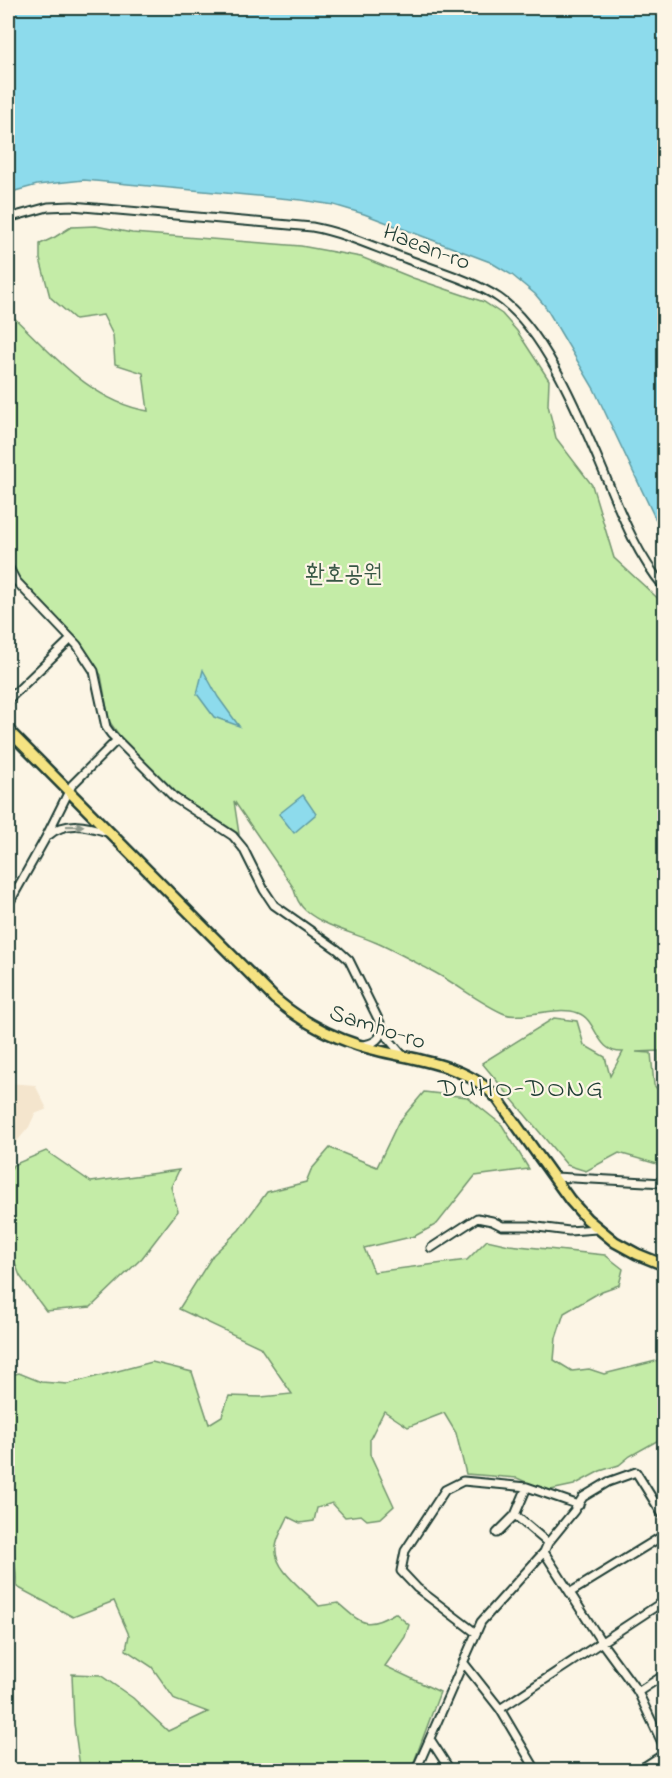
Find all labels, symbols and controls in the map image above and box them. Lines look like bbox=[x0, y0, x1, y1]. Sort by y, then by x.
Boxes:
street label: Haean-ro bbox=[377, 216, 475, 281]
park label: 환호공원 bbox=[305, 558, 383, 593]
one-way arrow bbox=[65, 821, 84, 831]
street label: Samho-ro bbox=[324, 996, 430, 1060]
district label: DUHO-DONG bbox=[437, 1070, 604, 1109]

